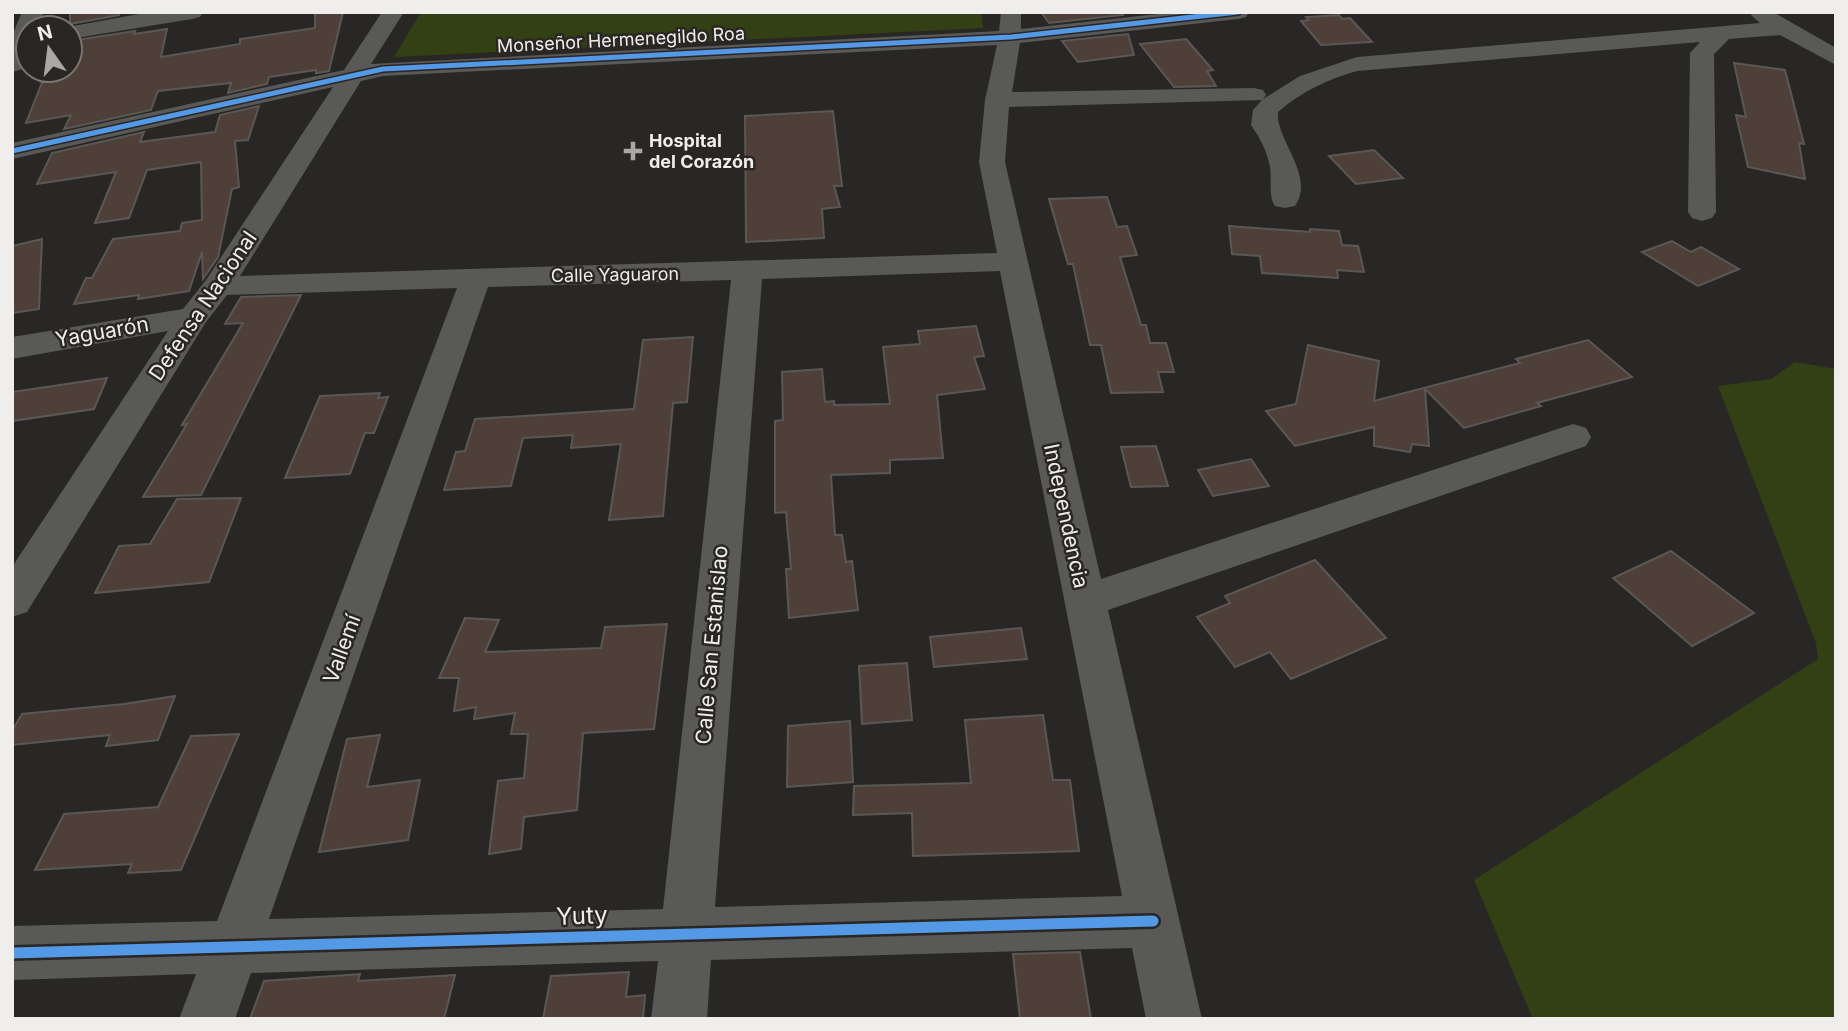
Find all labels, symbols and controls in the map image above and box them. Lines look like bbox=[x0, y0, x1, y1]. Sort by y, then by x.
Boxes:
north arrow bbox=[14, 14, 84, 84]
text: N bbox=[35, 20, 55, 46]
street label: Monseñor Hermenegildo Roa bbox=[496, 23, 746, 56]
place label: Hospital del Corazón bbox=[649, 130, 754, 172]
marker: Hospital del Corazón bbox=[623, 141, 643, 161]
street label: Defensa Nacional bbox=[143, 226, 262, 385]
street label: Calle Yaguaron bbox=[551, 263, 679, 286]
street label: Yaguarón bbox=[53, 311, 150, 352]
street label: Independencia bbox=[1039, 441, 1094, 590]
street label: Calle San Estanislao bbox=[690, 544, 733, 745]
street label: Vallemí bbox=[318, 610, 366, 687]
street label: Yuty bbox=[556, 900, 608, 931]

